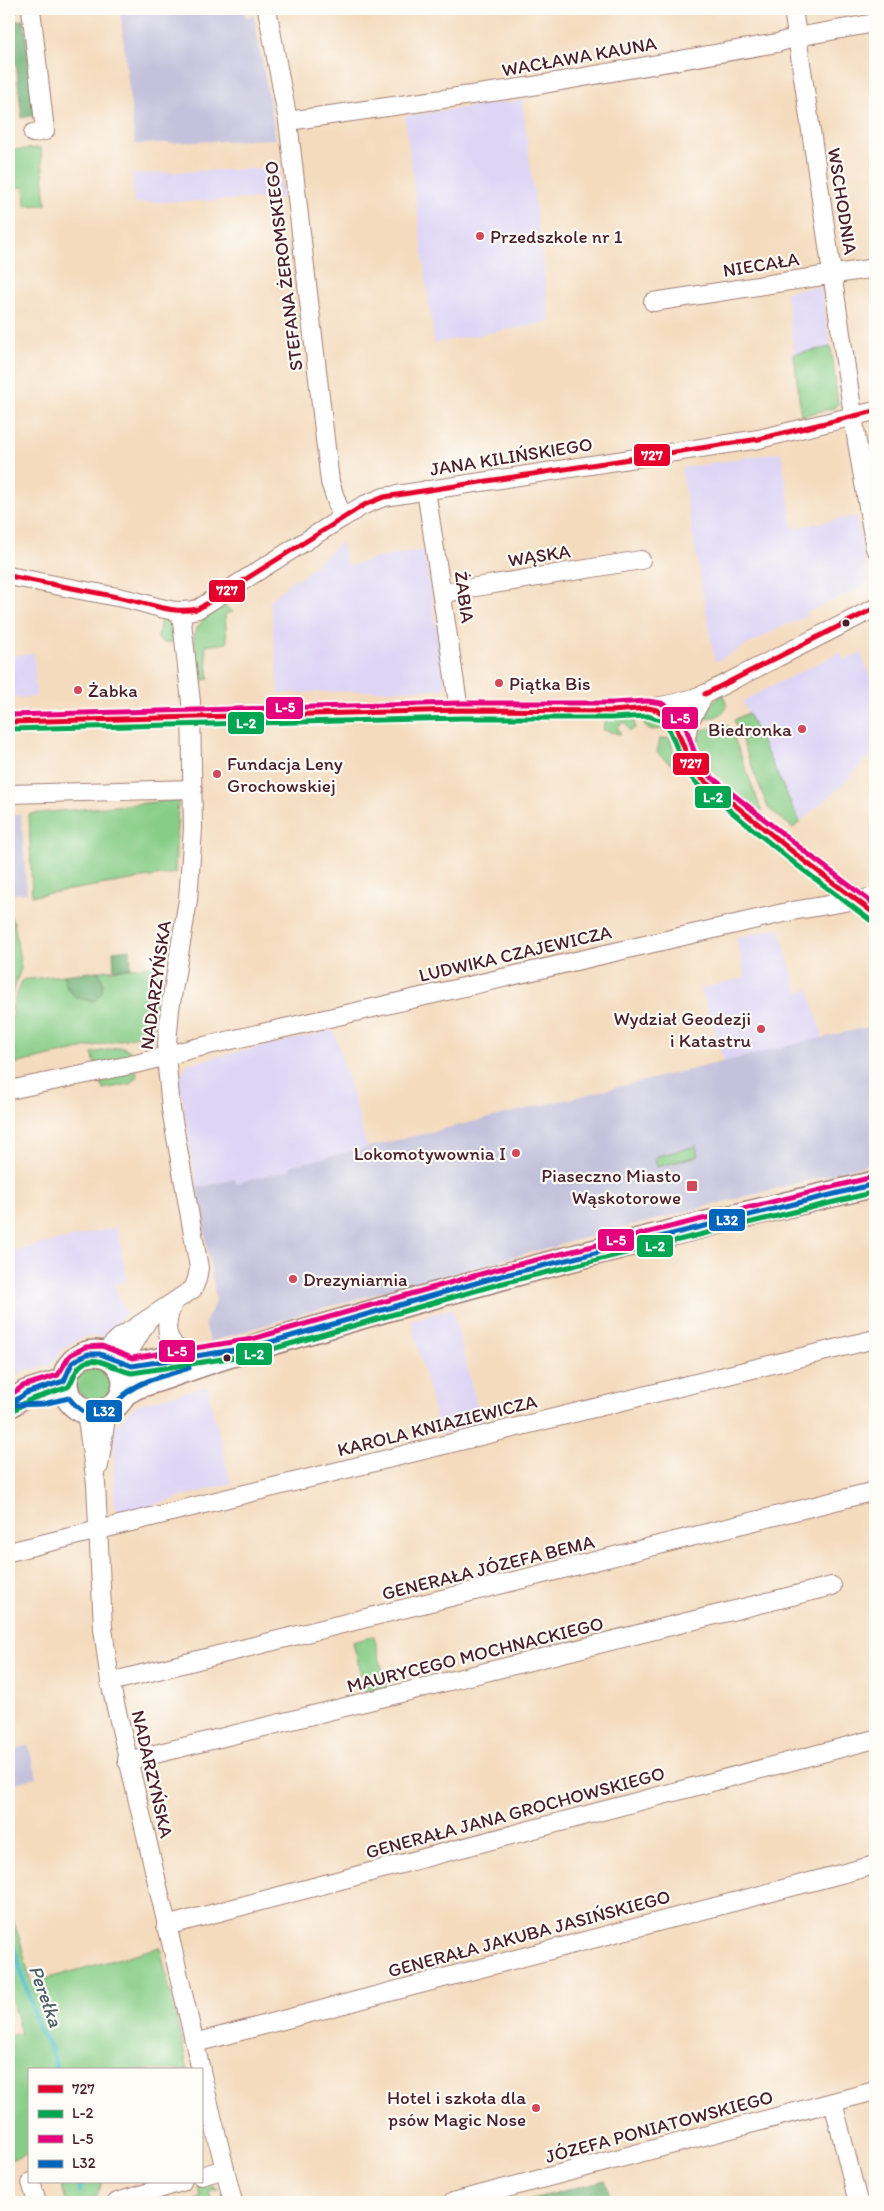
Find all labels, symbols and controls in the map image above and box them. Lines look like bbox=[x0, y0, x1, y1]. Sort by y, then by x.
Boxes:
street label: WACŁAWA KAUNA bbox=[500, 32, 658, 81]
street label: WSCHODNIA bbox=[823, 146, 862, 256]
street label: STEFANA ŻEROMSKIEGO bbox=[259, 160, 308, 372]
place label: Przedszkole nr 1 bbox=[490, 225, 623, 248]
marker: Przedszkole nr 1 bbox=[474, 230, 486, 242]
street label: NIECAŁA bbox=[721, 247, 801, 282]
street label: JANA KILIŃSKIEGO bbox=[428, 432, 594, 481]
line badge: 727 bbox=[633, 443, 671, 467]
text: 727 bbox=[640, 447, 663, 464]
street label: WĄSKA bbox=[506, 539, 572, 572]
street label: ŻABIA bbox=[449, 570, 480, 625]
line badge: 727 bbox=[208, 579, 246, 603]
text: 727 bbox=[215, 582, 238, 599]
unlabelled marker bbox=[841, 618, 851, 628]
place label: Piątka Bis bbox=[509, 672, 591, 695]
marker: Piątka Bis bbox=[493, 677, 505, 689]
place label: Żabka bbox=[88, 679, 138, 702]
marker: Żabka bbox=[72, 684, 84, 696]
line badge: L-5 bbox=[265, 696, 304, 720]
text: L-5 bbox=[275, 699, 296, 716]
line badge: L-5 bbox=[661, 706, 699, 730]
text: L-5 bbox=[670, 710, 691, 727]
line badge: L-2 bbox=[227, 711, 265, 735]
text: L-2 bbox=[236, 715, 257, 732]
place label: Biedronka bbox=[708, 718, 792, 741]
marker: Biedronka bbox=[796, 723, 808, 735]
place label: Fundacja Leny Grochowskiej bbox=[227, 752, 343, 797]
line badge: 727 bbox=[672, 752, 710, 776]
text: 727 bbox=[679, 755, 702, 772]
marker: Fundacja Leny Grochowskiej bbox=[211, 768, 223, 780]
line badge: L-2 bbox=[694, 785, 732, 809]
text: L-2 bbox=[703, 789, 724, 806]
street label: NADARZYŃSKA bbox=[135, 919, 176, 1051]
street label: LUDWIKA CZAJEWICZA bbox=[416, 920, 614, 987]
place label: Wydział Geodezji i Katastru bbox=[613, 1007, 751, 1052]
marker: Wydział Geodezji i Katastru bbox=[755, 1023, 767, 1035]
place label: Lokomotywownia I bbox=[354, 1142, 506, 1165]
marker: Lokomotywownia I bbox=[510, 1147, 522, 1159]
place label: Piaseczno Miasto Wąskotorowe bbox=[541, 1164, 681, 1209]
marker: Piaseczno Miasto Wąskotorowe bbox=[685, 1179, 699, 1193]
line badge: L32 bbox=[708, 1208, 746, 1232]
text: L32 bbox=[716, 1212, 739, 1229]
line badge: L-5 bbox=[597, 1228, 635, 1252]
text: L-5 bbox=[606, 1232, 627, 1249]
line badge: L-2 bbox=[636, 1234, 674, 1258]
text: L-2 bbox=[645, 1238, 666, 1255]
place label: Drezyniarnia bbox=[303, 1268, 407, 1291]
marker: Drezyniarnia bbox=[287, 1273, 299, 1285]
line badge: L-5 bbox=[158, 1339, 196, 1363]
line badge: L-2 bbox=[235, 1342, 273, 1366]
text: L-5 bbox=[167, 1343, 188, 1360]
text: L-2 bbox=[244, 1346, 265, 1363]
unlabelled marker bbox=[222, 1353, 232, 1363]
street label: KAROLA KNIAZIEWICZA bbox=[335, 1390, 539, 1461]
line badge: L32 bbox=[85, 1399, 123, 1423]
text: L32 bbox=[93, 1403, 116, 1420]
street label: GENERAŁA JÓZEFA BEMA bbox=[380, 1530, 597, 1605]
street label: MAURYCEGO MOCHNACKIEGO bbox=[344, 1611, 606, 1698]
street label: NADARZYŃSKA bbox=[127, 1708, 178, 1840]
street label: GENERAŁA JANA GROCHOWSKIEGO bbox=[363, 1761, 667, 1864]
street label: GENERAŁA JAKUBA JASIŃSKIEGO bbox=[385, 1885, 673, 1982]
water label: Perełka bbox=[24, 1962, 68, 2031]
legend bbox=[28, 2068, 202, 2184]
text: 727 bbox=[72, 2080, 95, 2098]
street label: JÓZEFA PONIATOWSKIEGO bbox=[543, 2085, 776, 2168]
place label: Hotel i szkoła dla psów Magic Nose bbox=[387, 2086, 526, 2131]
marker: Hotel i szkoła dla psów Magic Nose bbox=[530, 2102, 542, 2114]
text: L-2 bbox=[72, 2104, 94, 2122]
text: L-5 bbox=[72, 2130, 94, 2148]
text: L32 bbox=[72, 2154, 96, 2172]

